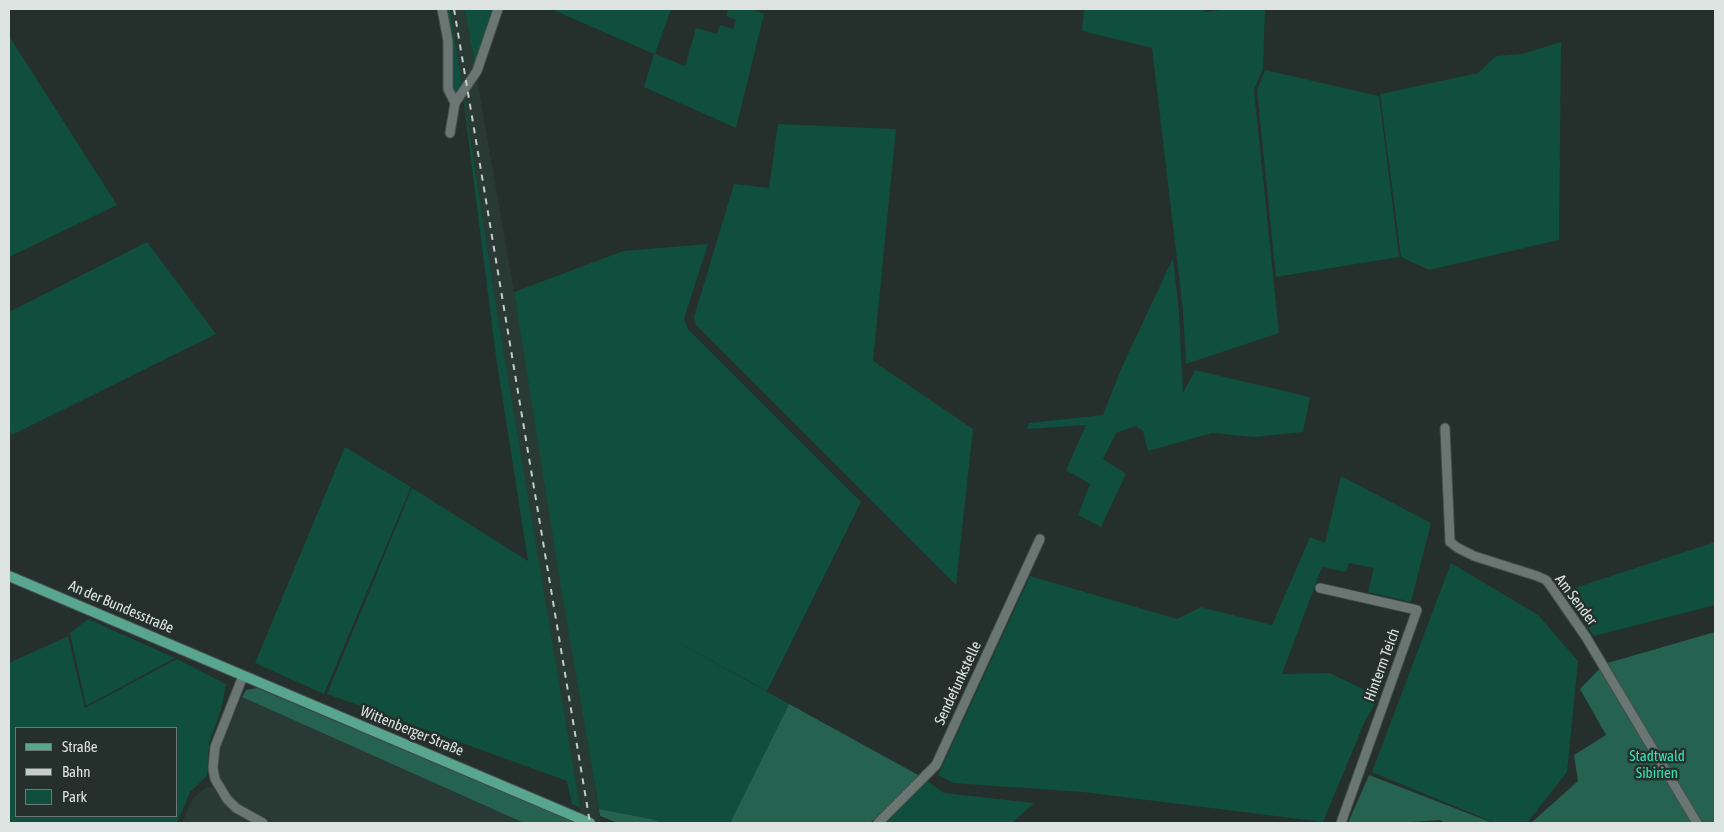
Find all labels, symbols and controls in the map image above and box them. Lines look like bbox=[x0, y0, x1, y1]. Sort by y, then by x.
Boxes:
street label: Am Sender bbox=[1551, 571, 1601, 629]
street label: An der Bundesstraße bbox=[66, 577, 176, 637]
street label: Hinterm Teich bbox=[1360, 626, 1404, 704]
street label: Sendefunkstelle bbox=[931, 638, 985, 728]
street label: Wittenberger Straße bbox=[358, 702, 466, 760]
legend bbox=[15, 727, 178, 817]
text: Straße bbox=[62, 738, 98, 755]
park label: Stadtwald Sibirien bbox=[1629, 747, 1685, 782]
text: Bahn bbox=[62, 763, 91, 780]
text: Park bbox=[62, 788, 87, 805]

